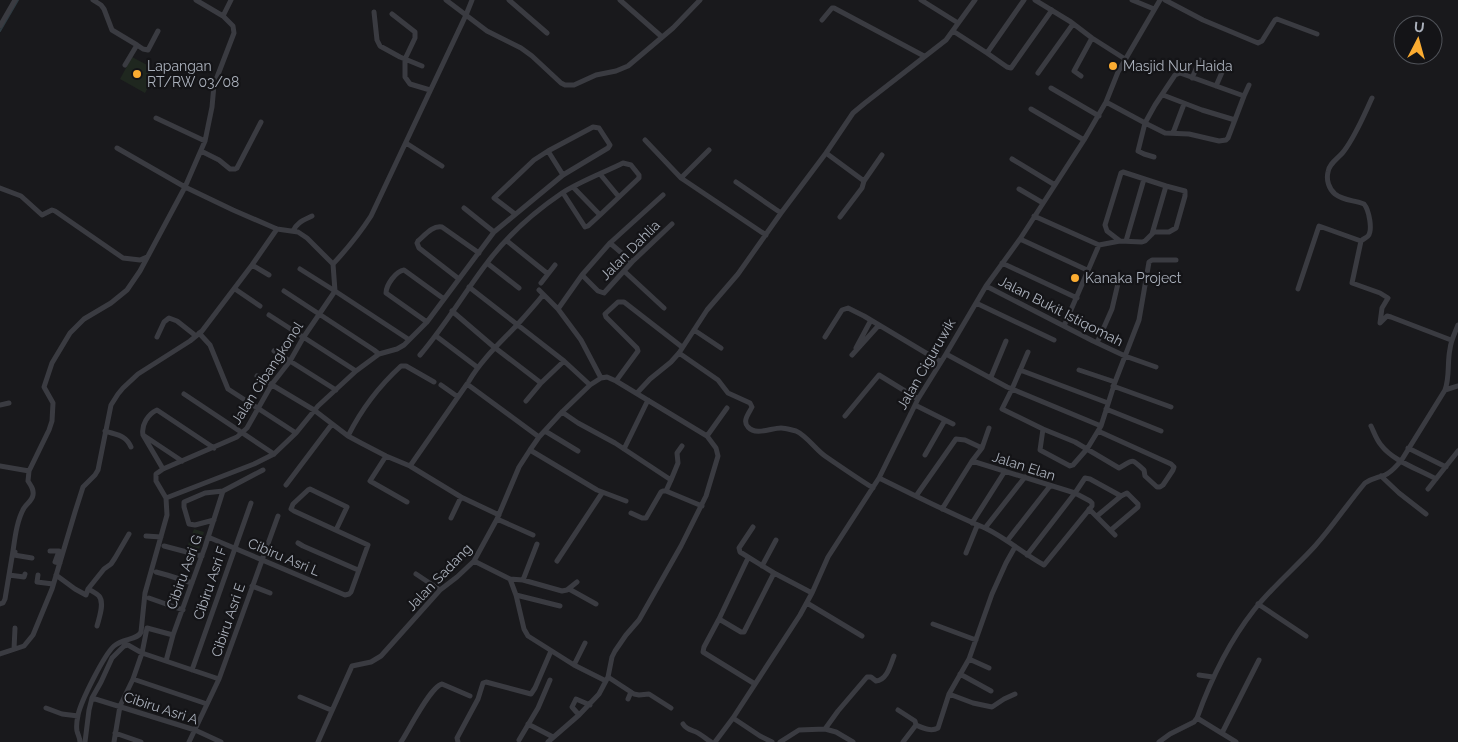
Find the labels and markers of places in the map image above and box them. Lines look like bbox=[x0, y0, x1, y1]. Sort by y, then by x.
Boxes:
place label: Lapangan RT/RW 03/08 bbox=[147, 58, 239, 90]
place label: Masjid Nur Haida bbox=[1123, 58, 1233, 74]
marker: Masjid Nur Haida bbox=[1107, 60, 1119, 72]
marker: Lapangan RT/RW 03/08 bbox=[131, 68, 143, 80]
place label: Kanaka Project bbox=[1085, 270, 1182, 286]
marker: Kanaka Project bbox=[1069, 272, 1081, 284]

